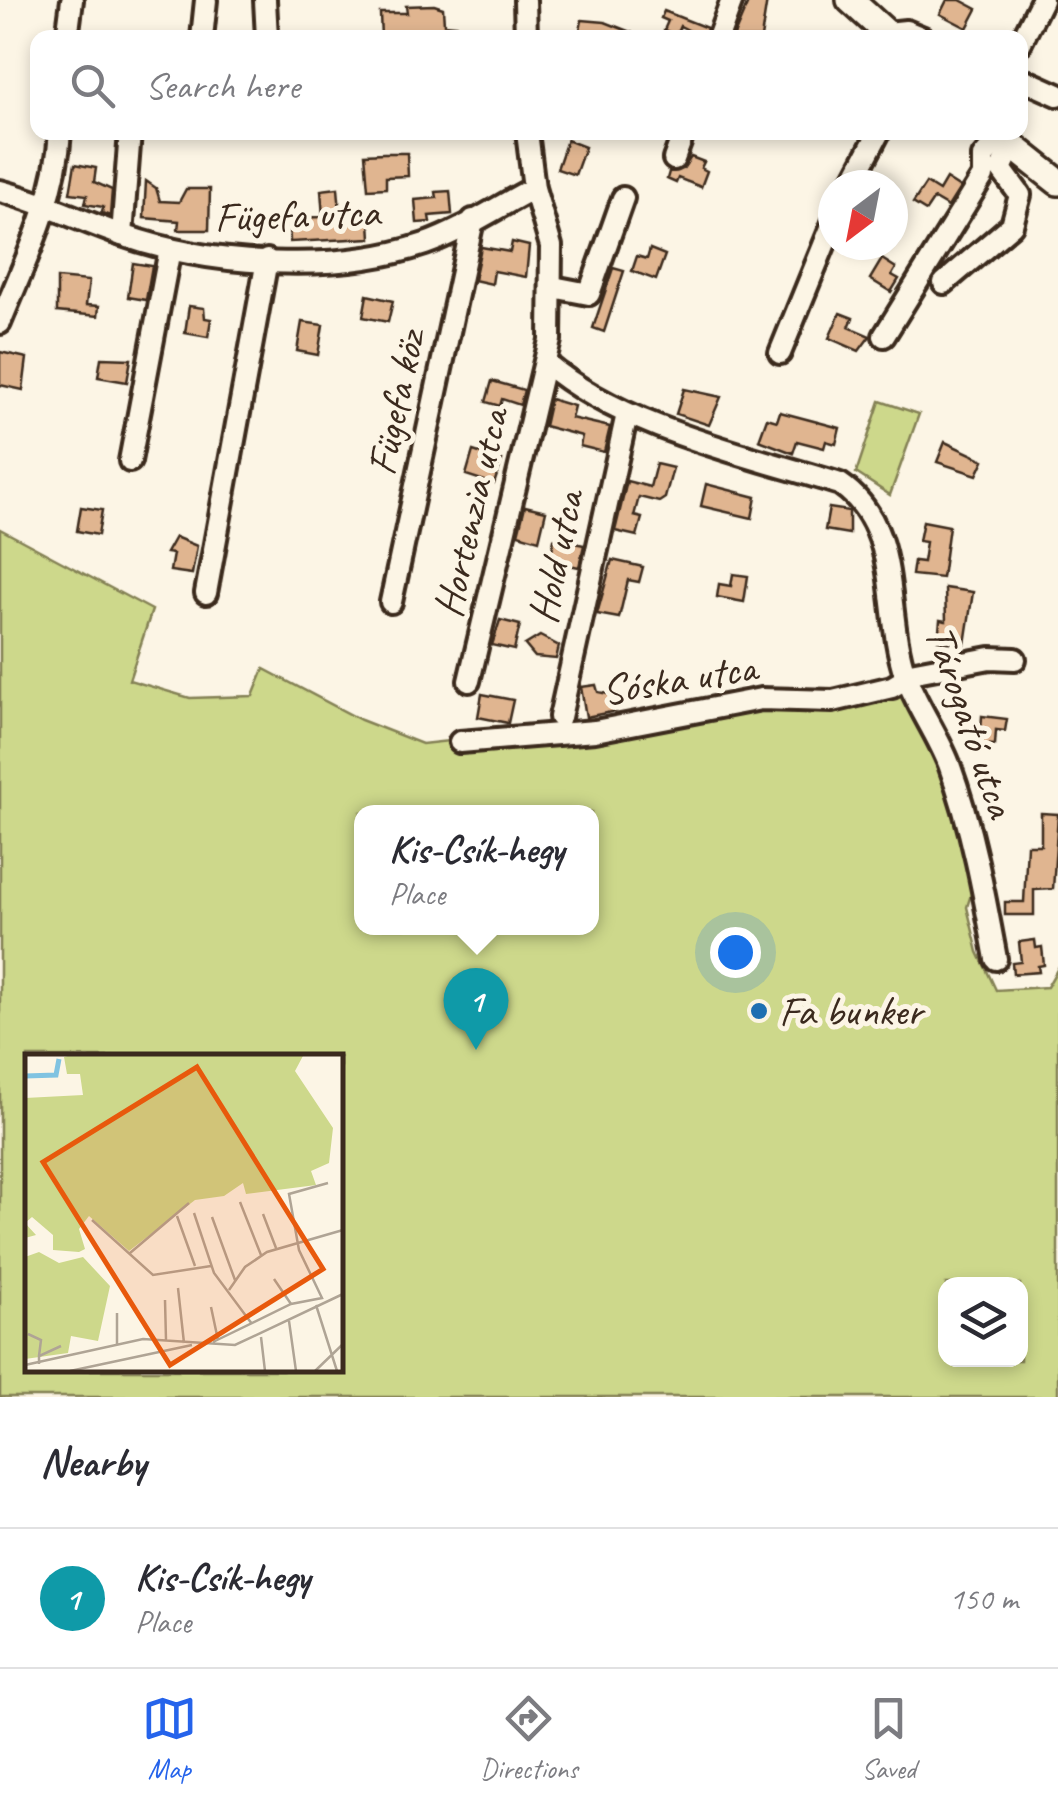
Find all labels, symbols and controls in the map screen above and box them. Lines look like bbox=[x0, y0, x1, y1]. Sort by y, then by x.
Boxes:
search box bbox=[30, 30, 1028, 140]
icon: search bbox=[65, 58, 120, 113]
text: Search here bbox=[145, 62, 300, 109]
north arrow bbox=[818, 170, 908, 260]
street label: Fügefa utca bbox=[214, 186, 383, 244]
street label: Fügefa köz bbox=[355, 322, 438, 480]
street label: Hortenzia utca bbox=[421, 400, 522, 622]
street label: Hold utca bbox=[516, 482, 597, 628]
street label: Tárogató utca bbox=[913, 618, 1029, 827]
street label: Sóska utca bbox=[598, 640, 763, 717]
popup bbox=[354, 805, 599, 935]
text: Kis-Csík-hegy bbox=[389, 826, 564, 873]
text: Place bbox=[389, 873, 445, 914]
your location bbox=[710, 927, 761, 978]
pin: 1 bbox=[444, 968, 508, 1050]
place label: Fa bunker bbox=[779, 985, 926, 1038]
marker: Fa bunker bbox=[748, 1000, 770, 1022]
inset map bbox=[25, 1054, 342, 1372]
map controls bbox=[938, 1277, 1028, 1367]
button: layers bbox=[938, 1277, 1028, 1367]
text: Nearby bbox=[40, 1436, 146, 1489]
text: Kis-Csík-hegy bbox=[135, 1554, 310, 1601]
text: 1 bbox=[65, 1578, 80, 1619]
text: 150 m bbox=[949, 1578, 1018, 1619]
text: Place bbox=[135, 1601, 191, 1642]
tab: Map bbox=[142, 1691, 197, 1786]
tab: Directions bbox=[480, 1691, 578, 1786]
tab: Saved bbox=[861, 1691, 916, 1786]

